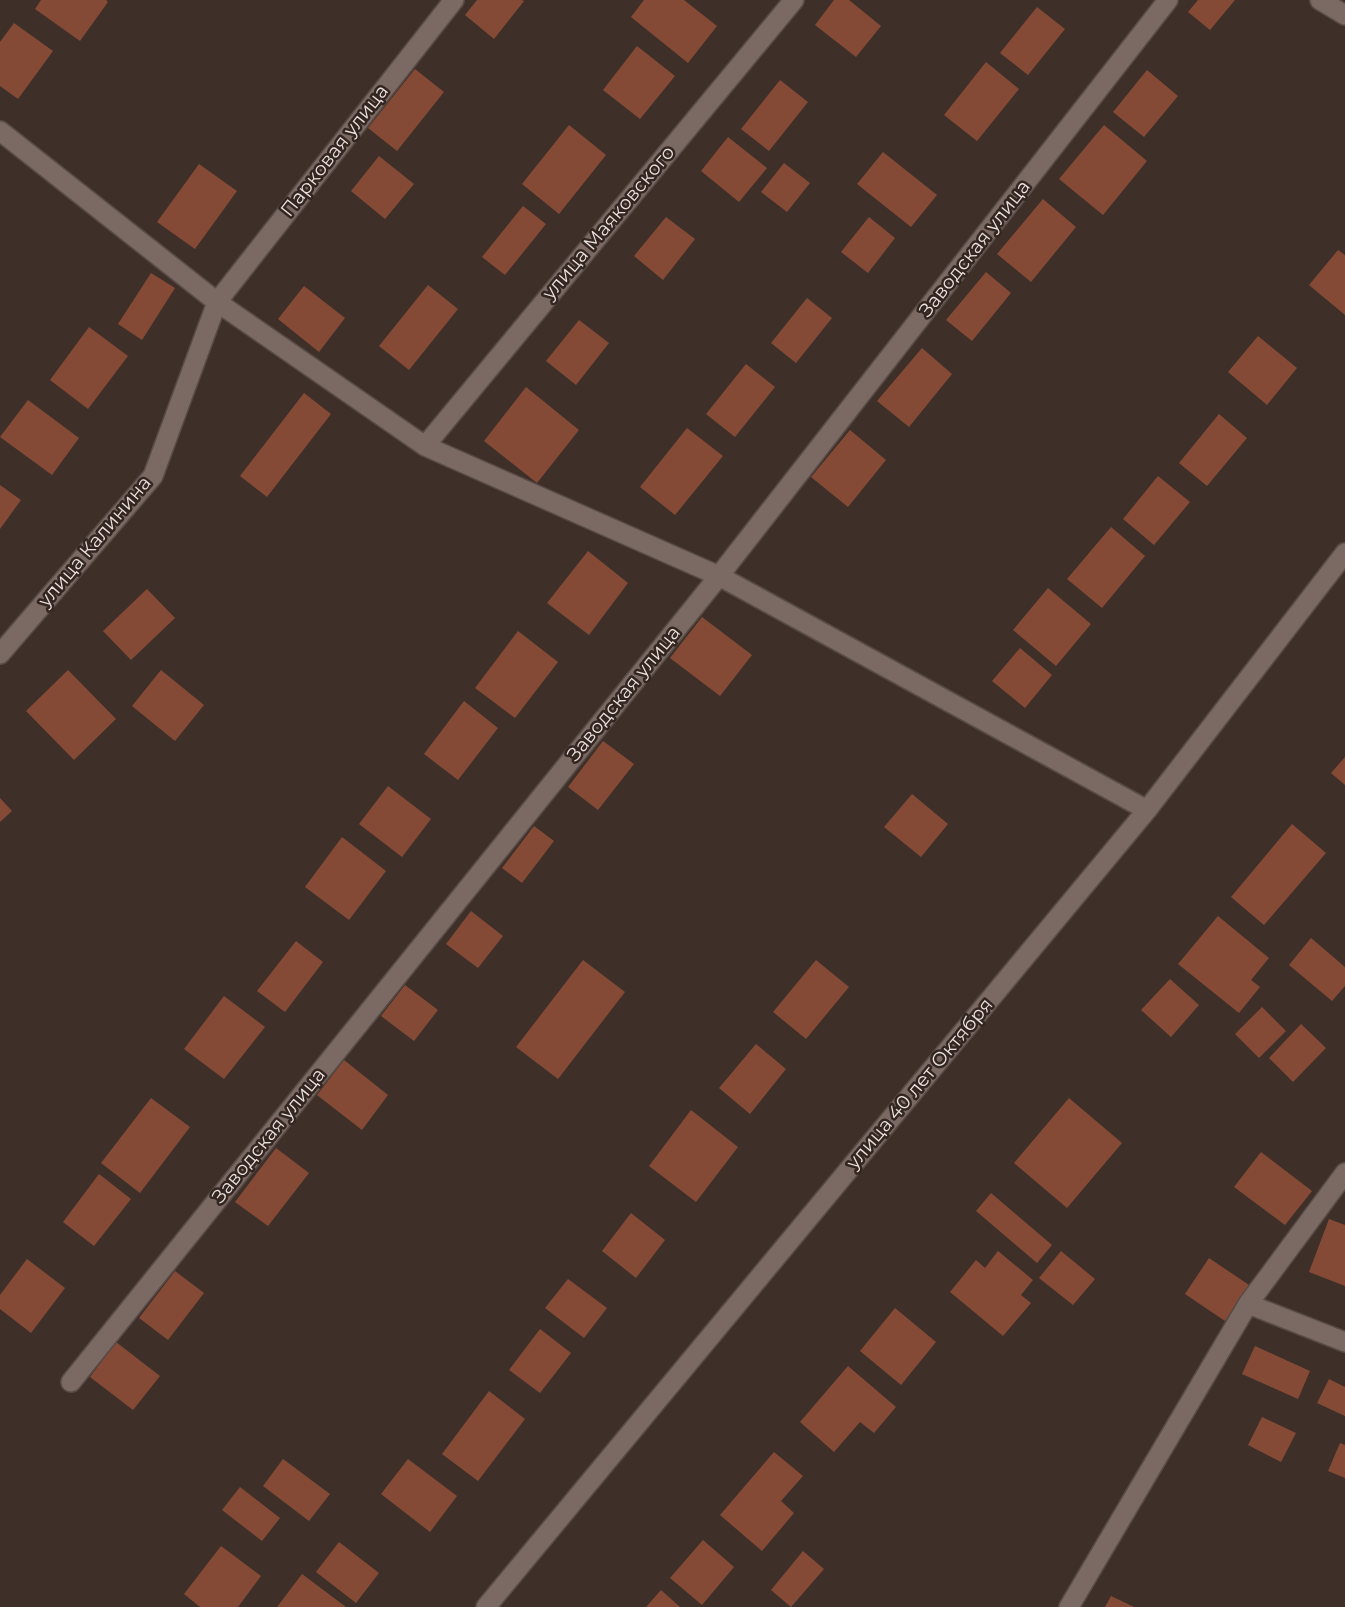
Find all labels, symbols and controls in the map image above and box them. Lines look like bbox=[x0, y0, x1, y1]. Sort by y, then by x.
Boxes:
street label: Парковая улица bbox=[276, 81, 394, 221]
street label: улица Маяковского bbox=[538, 141, 680, 305]
street label: Заводская улица bbox=[915, 176, 1035, 322]
street label: улица Калинина bbox=[34, 472, 156, 612]
street label: Заводская улица bbox=[563, 622, 685, 766]
street label: улица 40 лет Октября bbox=[842, 994, 998, 1174]
street label: Заводская улица bbox=[208, 1064, 330, 1208]

